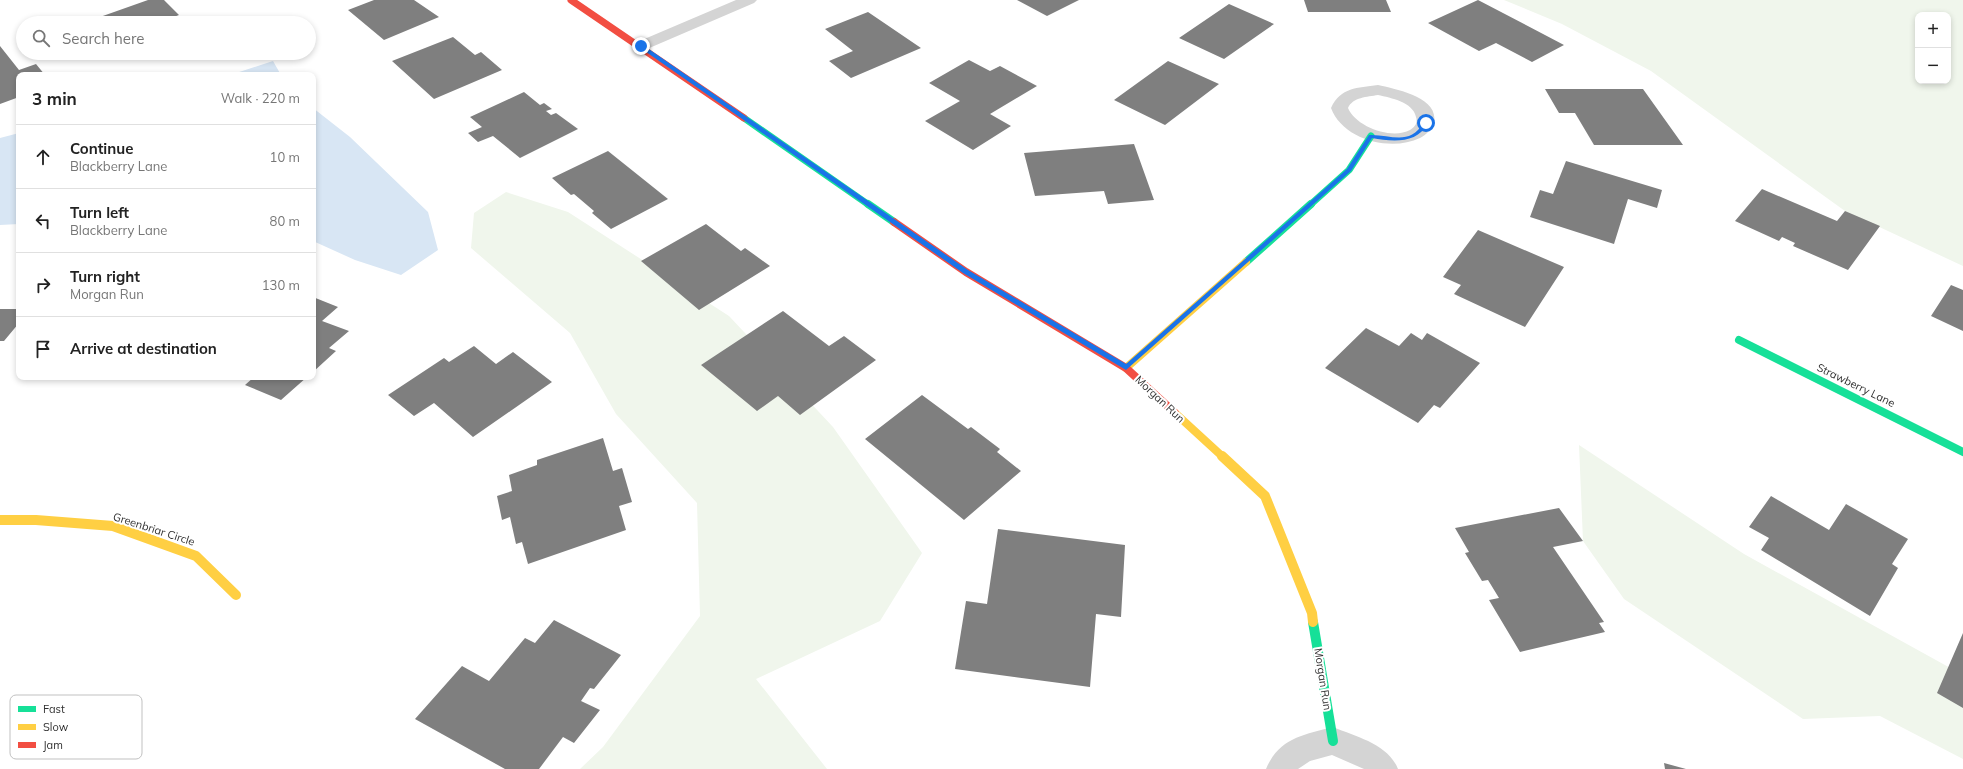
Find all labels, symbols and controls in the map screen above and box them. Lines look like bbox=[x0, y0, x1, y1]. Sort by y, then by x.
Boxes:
map controls bbox=[1915, 12, 1951, 84]
button: + bbox=[1915, 12, 1951, 48]
search box bbox=[16, 16, 316, 60]
icon: search bbox=[30, 27, 52, 49]
text: Search here bbox=[62, 29, 144, 48]
route end bbox=[632, 37, 650, 55]
button: − bbox=[1915, 48, 1951, 84]
text: 3 min bbox=[32, 88, 77, 109]
text: Walk · 220 m bbox=[221, 90, 300, 106]
route start bbox=[1417, 114, 1435, 132]
text: Continue bbox=[70, 139, 133, 158]
icon: ahead bbox=[32, 146, 54, 168]
text: 10 m bbox=[270, 149, 300, 165]
text: Blackberry Lane bbox=[70, 158, 167, 174]
text: Turn left bbox=[70, 203, 129, 222]
icon: left bbox=[32, 210, 54, 232]
text: 80 m bbox=[270, 213, 300, 229]
text: Blackberry Lane bbox=[70, 222, 167, 238]
text: Turn right bbox=[70, 267, 140, 286]
icon: right bbox=[32, 274, 54, 296]
text: 130 m bbox=[262, 277, 300, 293]
text: Morgan Run bbox=[70, 286, 144, 302]
icon: arrive bbox=[32, 338, 54, 360]
text: Arrive at destination bbox=[70, 339, 217, 358]
street label: Strawberry Lane bbox=[1815, 360, 1897, 410]
street label: Morgan Run bbox=[1132, 373, 1188, 425]
street label: Greenbriar Circle bbox=[111, 509, 197, 549]
street label: Morgan Run bbox=[1311, 647, 1335, 711]
legend bbox=[10, 695, 142, 759]
text: Fast bbox=[43, 702, 65, 716]
text: Slow bbox=[43, 720, 69, 734]
text: Jam bbox=[43, 738, 63, 752]

